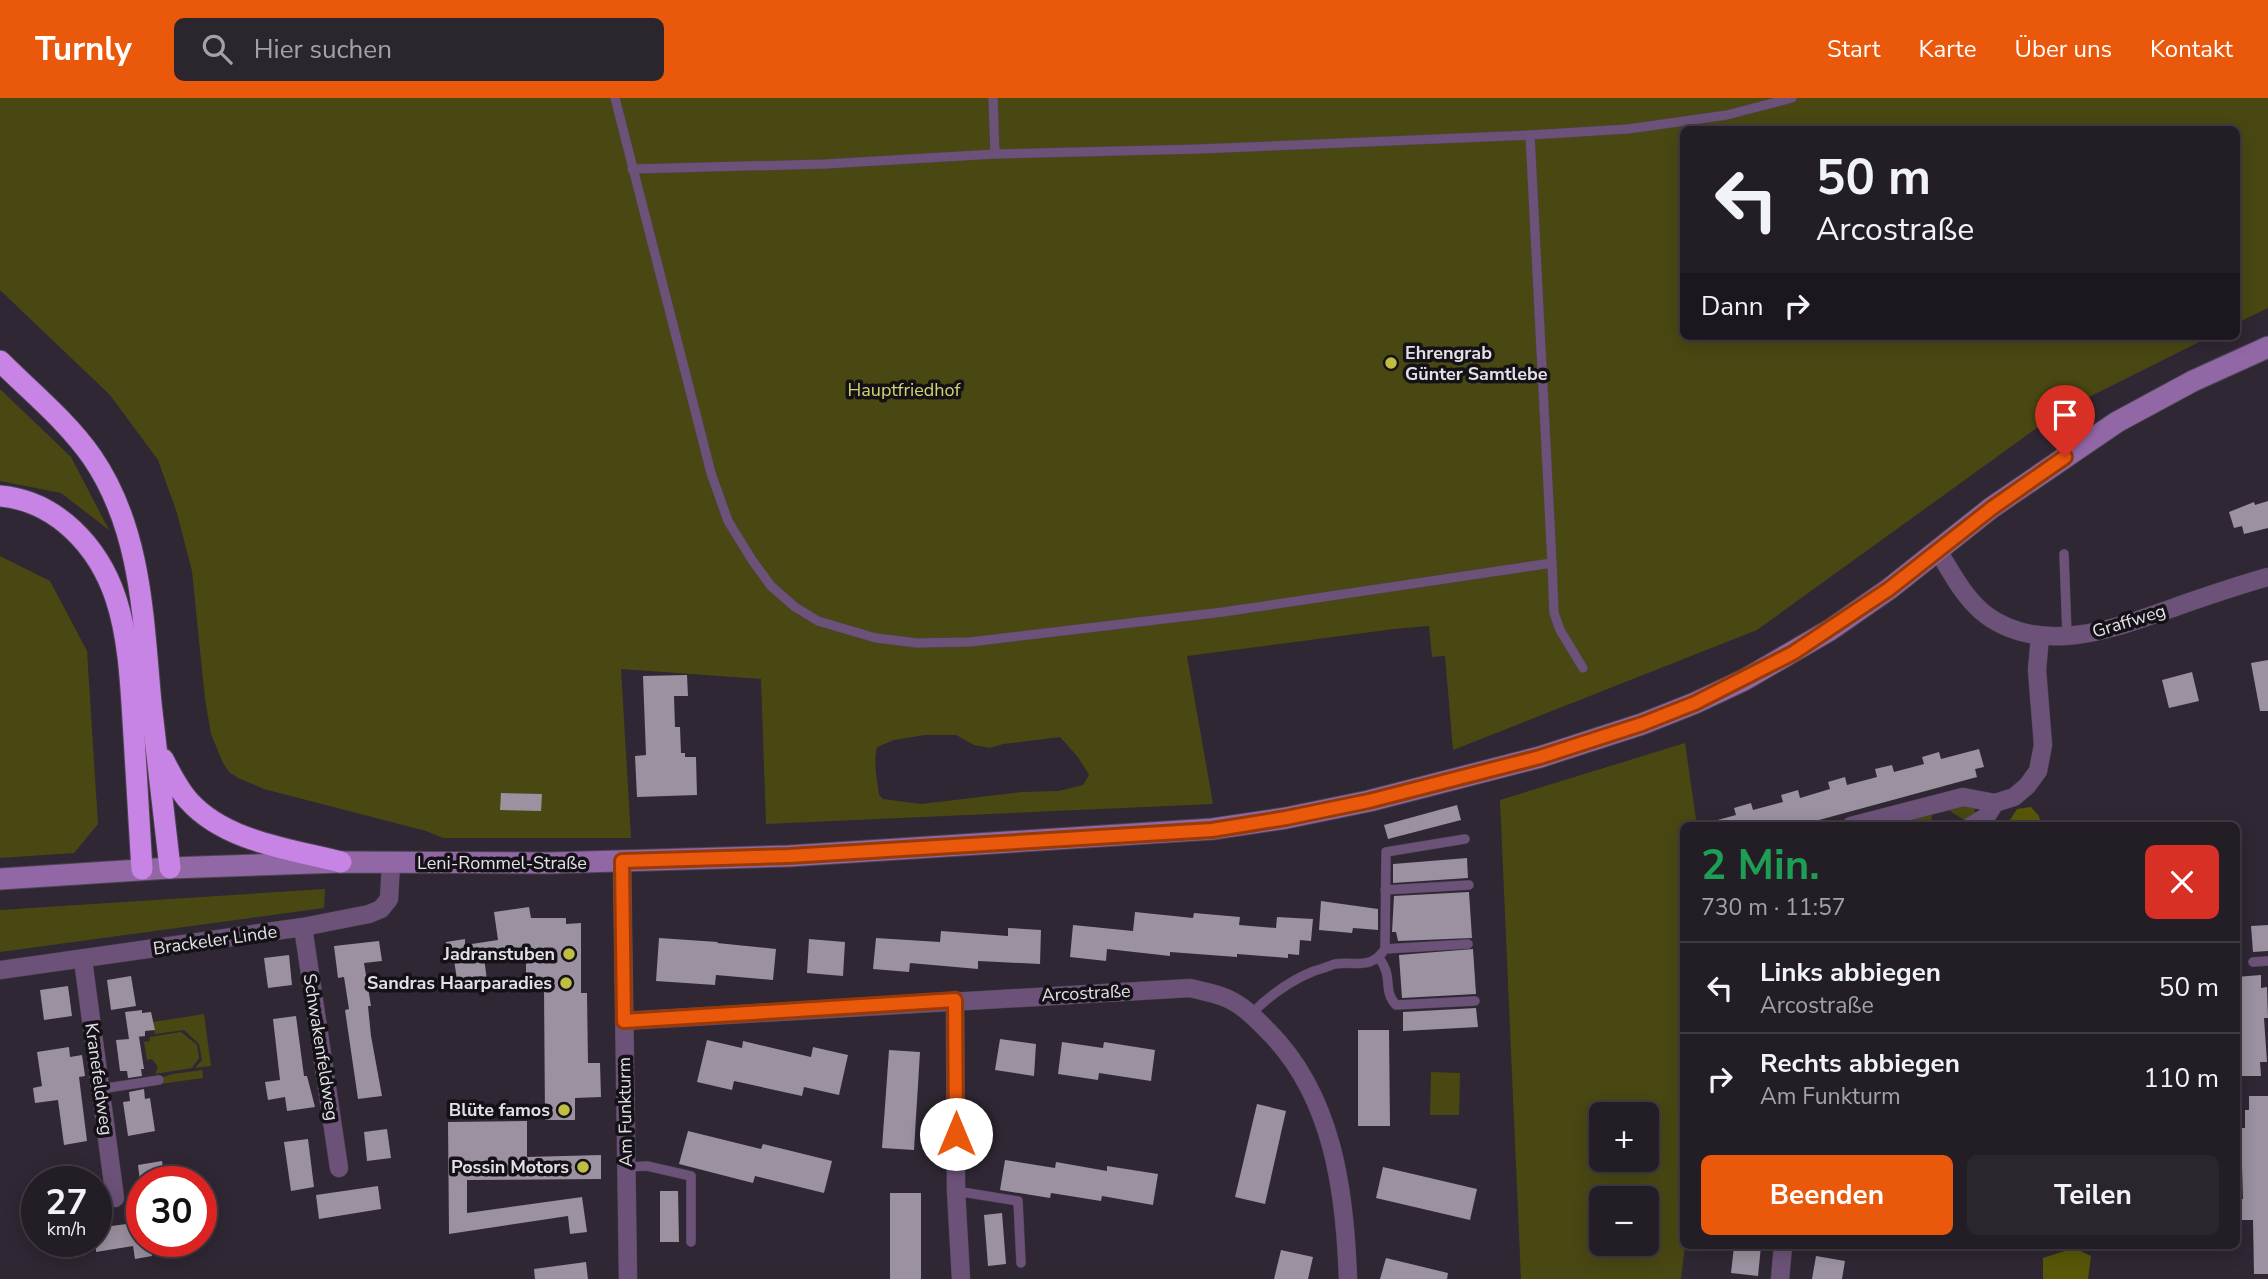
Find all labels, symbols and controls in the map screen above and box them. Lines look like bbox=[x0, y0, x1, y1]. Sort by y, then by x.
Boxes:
search box bbox=[174, 18, 664, 81]
text: Turnly bbox=[35, 27, 132, 72]
icon: search bbox=[198, 30, 236, 68]
text: Hier suchen bbox=[254, 32, 392, 67]
text: Start bbox=[1827, 33, 1880, 65]
text: Karte bbox=[1918, 33, 1976, 65]
text: Über uns bbox=[2014, 33, 2112, 65]
text: Kontakt bbox=[2150, 33, 2233, 65]
text: 50 m bbox=[1816, 144, 1931, 211]
icon: left bbox=[1701, 154, 1792, 245]
text: Arcostraße bbox=[1816, 208, 1974, 251]
icon: right bbox=[1778, 287, 1816, 325]
text: Dann bbox=[1701, 289, 1764, 324]
place label: Ehrengrab Günter Samtlebe bbox=[1405, 341, 1548, 386]
marker: Ehrengrab Günter Samtlebe bbox=[1383, 355, 1399, 371]
park label: Hauptfriedhof bbox=[848, 378, 961, 402]
pin bbox=[2035, 385, 2095, 457]
icon: arrive bbox=[2046, 396, 2084, 434]
street label: Graffweg bbox=[2089, 598, 2169, 644]
text: 2 Min. bbox=[1701, 837, 1820, 894]
button: close bbox=[2145, 845, 2219, 919]
street label: Leni-Rommel-Straße bbox=[417, 851, 587, 875]
text: 730 m · 11:57 bbox=[1701, 892, 1846, 923]
street label: Brackeler Linde bbox=[152, 919, 278, 961]
place label: Jadranstuben bbox=[443, 942, 555, 966]
marker: Jadranstuben bbox=[561, 946, 577, 962]
text: Links abbiegen bbox=[1760, 955, 1941, 990]
icon: left bbox=[1701, 969, 1739, 1007]
text: 50 m bbox=[2159, 970, 2219, 1005]
place label: Sandras Haarparadies bbox=[367, 971, 552, 995]
street label: Schwakenfeldweg bbox=[298, 972, 344, 1122]
marker: Sandras Haarparadies bbox=[558, 975, 574, 991]
street label: Arcostraße bbox=[1041, 979, 1131, 1007]
text: Arcostraße bbox=[1760, 990, 1874, 1021]
street label: Kranefeldweg bbox=[79, 1021, 119, 1137]
text: Rechts abbiegen bbox=[1760, 1046, 1960, 1081]
street label: Am Funkturm bbox=[612, 1057, 638, 1167]
icon: right bbox=[1701, 1060, 1739, 1098]
text: 110 m bbox=[2143, 1061, 2219, 1096]
text: Am Funkturm bbox=[1760, 1081, 1901, 1112]
position arrow bbox=[919, 1097, 993, 1171]
place label: Blüte famos bbox=[449, 1098, 550, 1122]
marker: Blüte famos bbox=[556, 1102, 572, 1118]
map controls bbox=[1589, 1102, 1659, 1256]
button: + bbox=[1589, 1102, 1659, 1172]
place label: Possin Motors bbox=[451, 1155, 569, 1179]
button: Beenden bbox=[1701, 1155, 1953, 1235]
button: Teilen bbox=[1967, 1155, 2219, 1235]
marker: Possin Motors bbox=[575, 1159, 591, 1175]
speed limit sign: 30 bbox=[126, 1166, 217, 1257]
text: 27 bbox=[45, 1179, 88, 1226]
button: − bbox=[1589, 1186, 1659, 1256]
text: km/h bbox=[47, 1217, 86, 1241]

